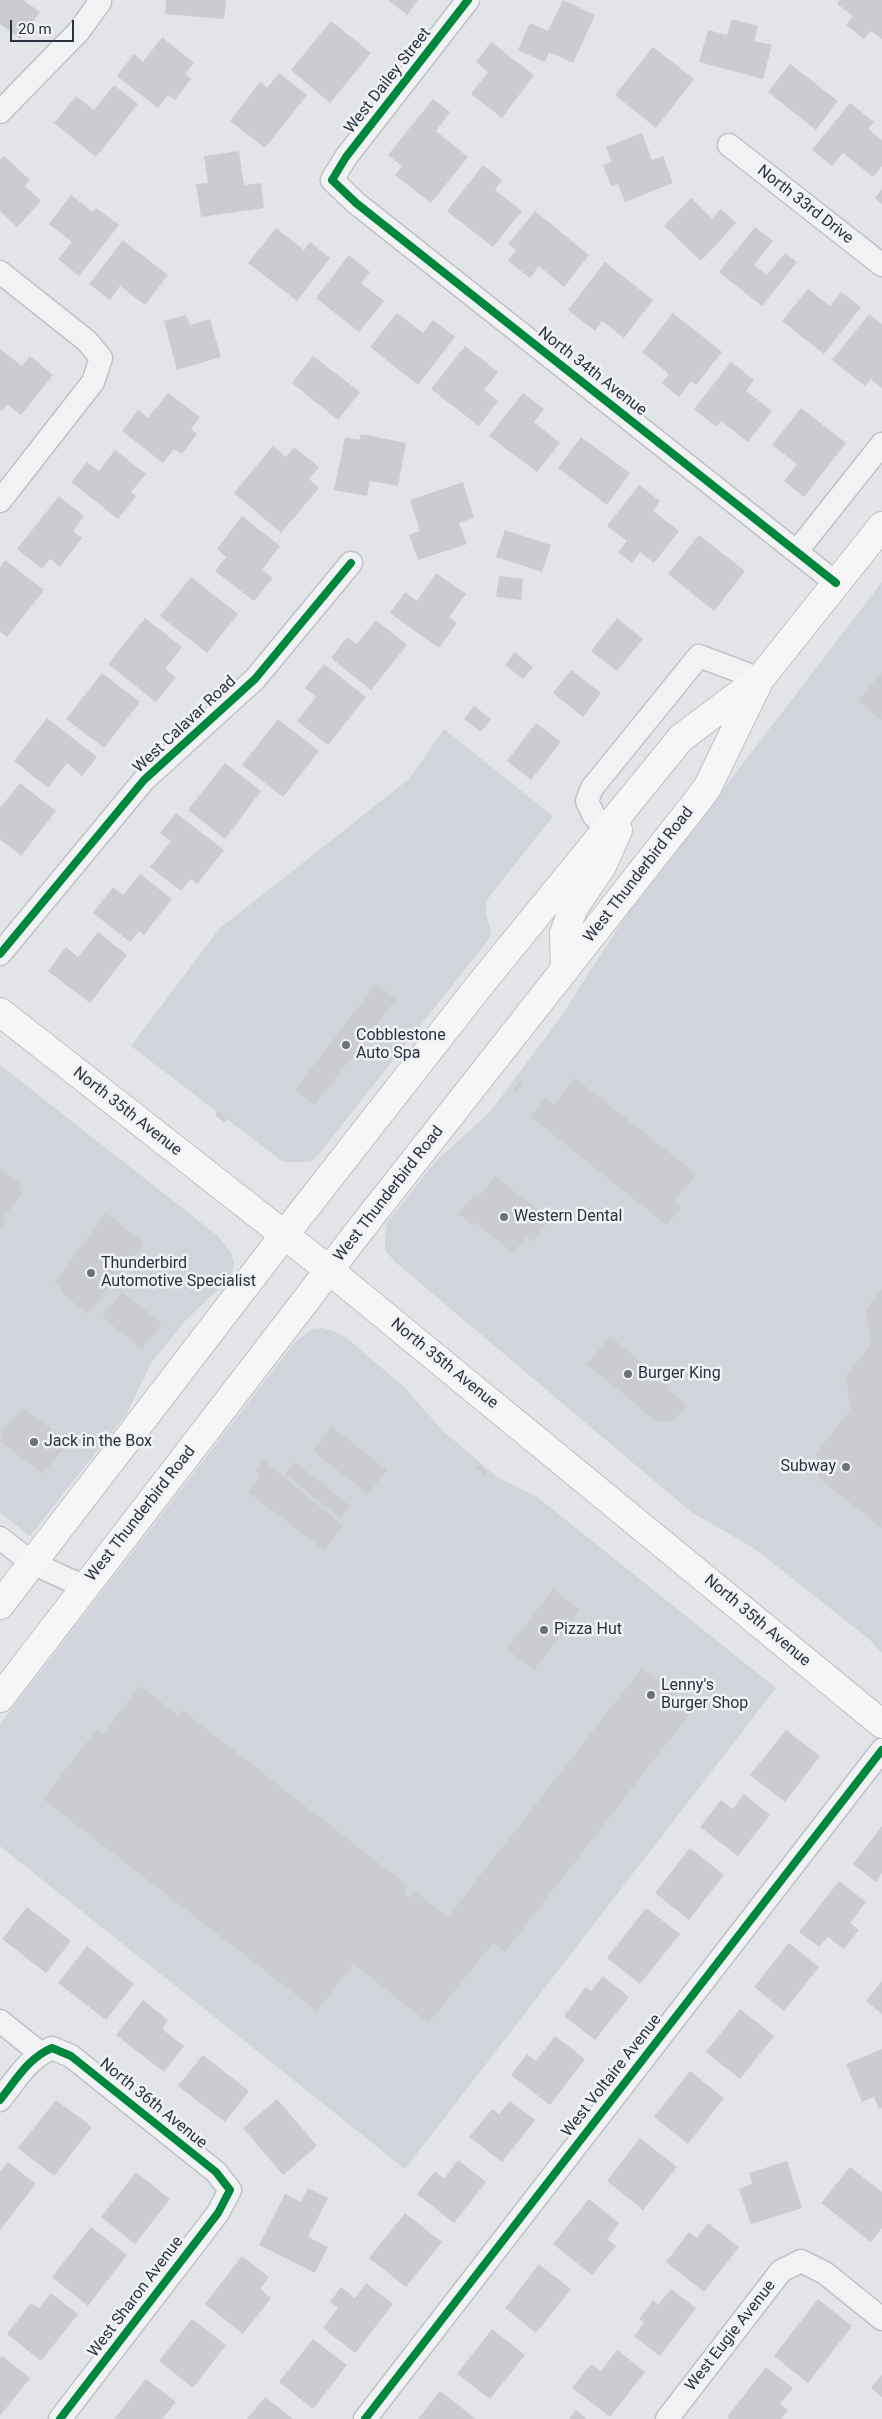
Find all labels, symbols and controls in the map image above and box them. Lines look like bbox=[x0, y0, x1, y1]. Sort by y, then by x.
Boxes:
scale bar bbox=[12, 10, 76, 42]
text: 20 m bbox=[18, 20, 52, 38]
street label: West Dailey Street bbox=[341, 24, 435, 138]
street label: North 33rd Drive bbox=[753, 162, 857, 248]
street label: North 34th Avenue bbox=[534, 324, 650, 420]
street label: West Calavar Road bbox=[129, 672, 241, 778]
street label: West Thunderbird Road bbox=[580, 803, 698, 947]
place label: Cobblestone Auto Spa bbox=[356, 1026, 446, 1064]
marker: Cobblestone Auto Spa bbox=[340, 1039, 352, 1051]
street label: North 35th Avenue bbox=[69, 1064, 185, 1160]
street label: West Thunderbird Road bbox=[330, 1122, 448, 1266]
place label: Western Dental bbox=[514, 1207, 622, 1227]
marker: Western Dental bbox=[498, 1211, 510, 1223]
place label: Thunderbird Automotive Specialist bbox=[101, 1254, 256, 1292]
marker: Thunderbird Automotive Specialist bbox=[85, 1267, 97, 1279]
street label: North 35th Avenue bbox=[386, 1315, 502, 1413]
place label: Burger King bbox=[638, 1364, 721, 1384]
marker: Burger King bbox=[622, 1368, 634, 1380]
place label: Jack in the Box bbox=[44, 1432, 152, 1452]
marker: Jack in the Box bbox=[28, 1436, 40, 1448]
street label: West Thunderbird Road bbox=[82, 1442, 200, 1586]
place label: Subway bbox=[781, 1457, 836, 1477]
marker: Subway bbox=[840, 1461, 852, 1473]
street label: North 35th Avenue bbox=[700, 1571, 814, 1671]
place label: Pizza Hut bbox=[554, 1620, 622, 1640]
marker: Pizza Hut bbox=[538, 1624, 550, 1636]
place label: Lenny's Burger Shop bbox=[661, 1676, 748, 1714]
marker: Lenny's Burger Shop bbox=[645, 1689, 657, 1701]
street label: West Voltaire Avenue bbox=[558, 2011, 666, 2141]
street label: North 36th Avenue bbox=[95, 2055, 211, 2153]
street label: West Sharon Avenue bbox=[84, 2233, 188, 2361]
street label: West Eugie Avenue bbox=[682, 2277, 780, 2395]

